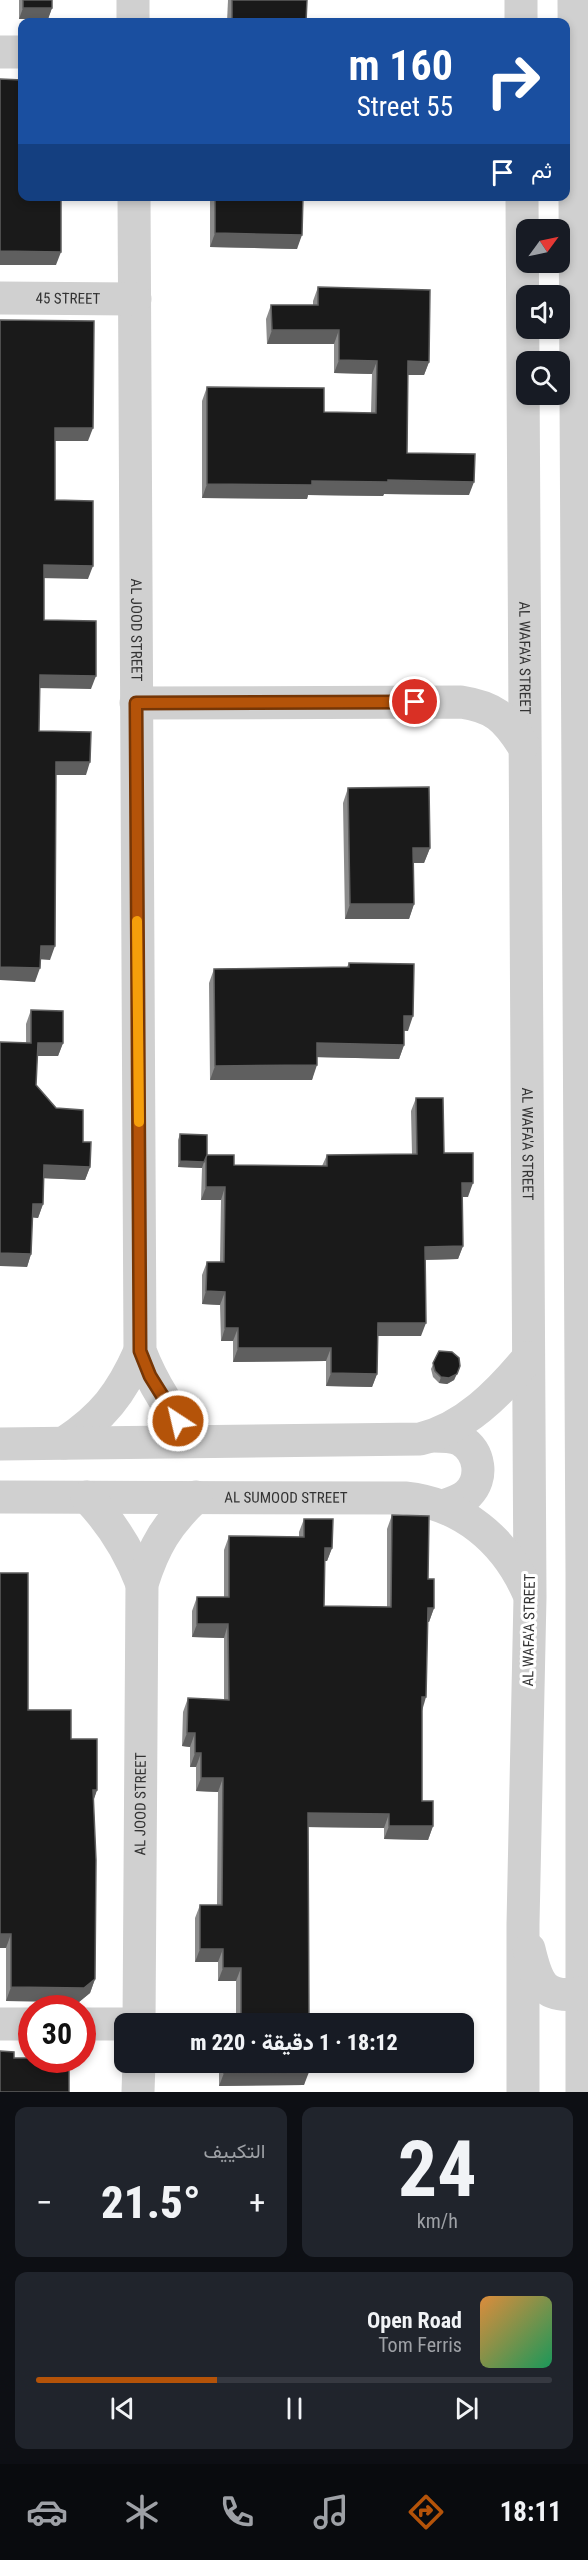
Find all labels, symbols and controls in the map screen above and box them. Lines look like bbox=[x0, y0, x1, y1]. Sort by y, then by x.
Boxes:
text: 160 m bbox=[348, 41, 453, 90]
icon: right bbox=[474, 42, 552, 120]
text: 55 Street bbox=[357, 91, 453, 123]
icon: arrive bbox=[486, 156, 519, 189]
text: ثم bbox=[531, 158, 552, 183]
north arrow bbox=[516, 219, 570, 273]
map controls bbox=[516, 219, 570, 405]
button: sound bbox=[516, 285, 570, 339]
street label: 45 STREET bbox=[36, 289, 101, 308]
button: search bbox=[516, 351, 570, 405]
street label: AL JOOD STREET bbox=[127, 578, 146, 682]
street label: AL WAFA'A STREET bbox=[515, 601, 534, 715]
pin bbox=[389, 676, 440, 727]
icon: arrive bbox=[398, 685, 431, 718]
street label: AL WAFA'A STREET bbox=[518, 1087, 537, 1201]
position arrow bbox=[146, 1389, 210, 1453]
street label: AL SUMOOD STREET bbox=[224, 1489, 348, 1507]
street label: AL WAFA'A STREET bbox=[519, 1573, 539, 1687]
street label: AL JOOD STREET bbox=[131, 1752, 150, 1856]
speed limit sign: 30 bbox=[18, 1995, 96, 2073]
text: 18:12 · 1 دقيقة · 220 m bbox=[190, 2030, 398, 2055]
text: 24 bbox=[398, 2124, 477, 2215]
text: التكييف bbox=[203, 2139, 266, 2163]
text: 21.5° bbox=[101, 2176, 201, 2229]
text: − bbox=[36, 2183, 53, 2222]
text: + bbox=[249, 2183, 265, 2222]
text: km/h bbox=[417, 2209, 458, 2233]
text: Open Road bbox=[367, 2308, 462, 2333]
text: Tom Ferris bbox=[378, 2333, 462, 2357]
icon: previous bbox=[106, 2392, 139, 2425]
icon: pause bbox=[278, 2392, 311, 2425]
icon: next bbox=[450, 2392, 483, 2425]
icon: car bbox=[26, 2491, 68, 2533]
icon: climate bbox=[121, 2491, 163, 2533]
icon: phone bbox=[216, 2491, 258, 2533]
icon: music bbox=[310, 2491, 352, 2533]
icon: directions bbox=[405, 2491, 447, 2533]
text: 18:11 bbox=[500, 2496, 562, 2528]

